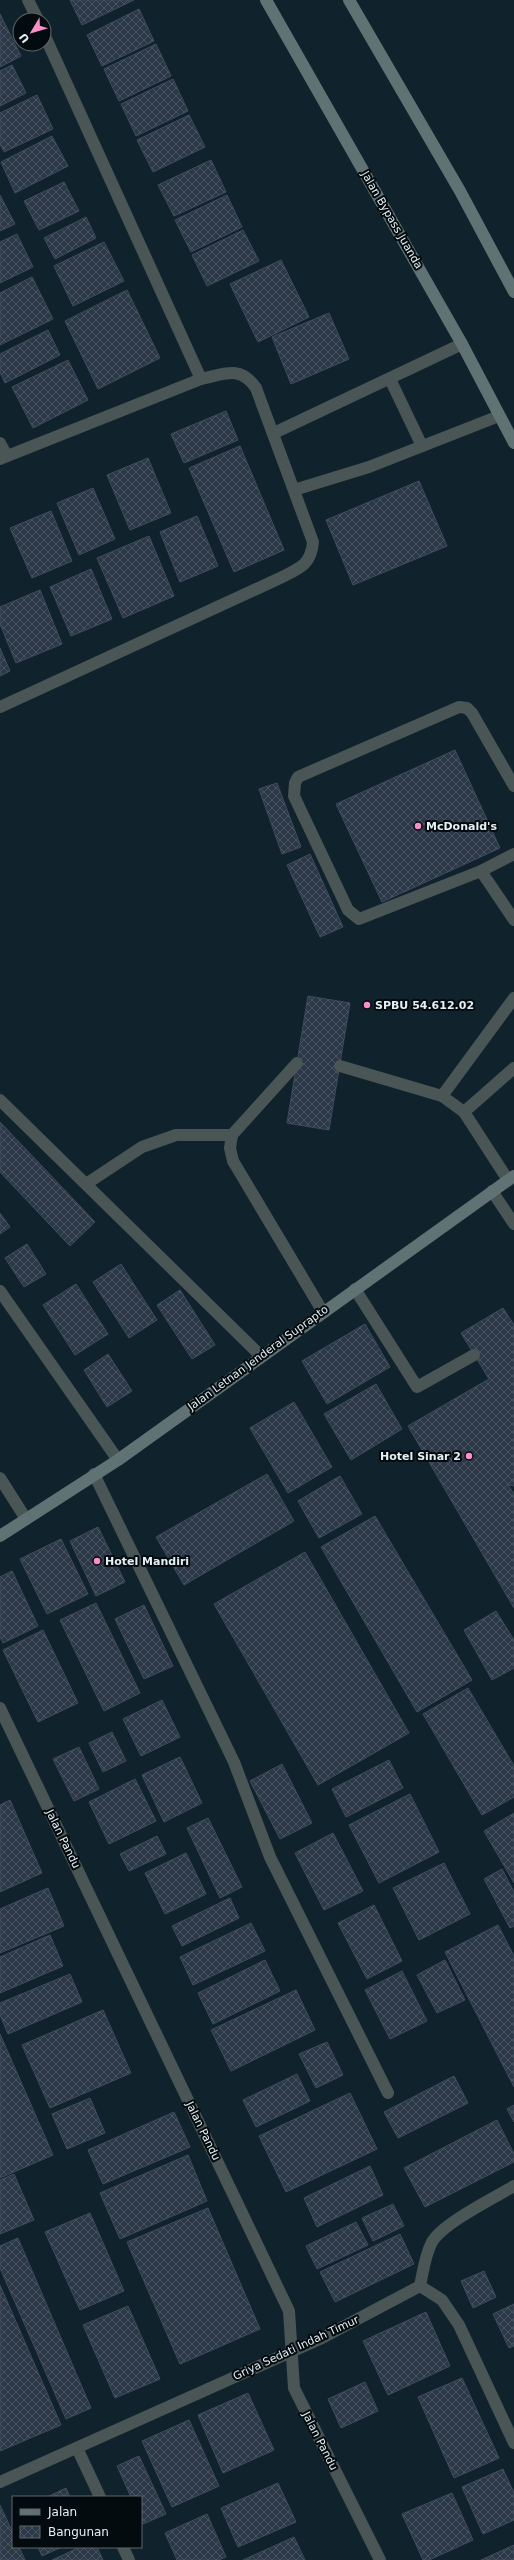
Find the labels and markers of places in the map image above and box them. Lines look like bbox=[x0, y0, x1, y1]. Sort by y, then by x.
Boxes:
place label: McDonald's bbox=[426, 820, 497, 833]
marker: McDonald's bbox=[413, 821, 423, 831]
place label: SPBU 54.612.02 bbox=[375, 999, 474, 1012]
marker: SPBU 54.612.02 bbox=[362, 1000, 372, 1010]
place label: Hotel Sinar 2 bbox=[380, 1450, 461, 1463]
marker: Hotel Sinar 2 bbox=[464, 1451, 474, 1461]
place label: Hotel Mandiri bbox=[105, 1555, 189, 1568]
marker: Hotel Mandiri bbox=[92, 1556, 102, 1566]

